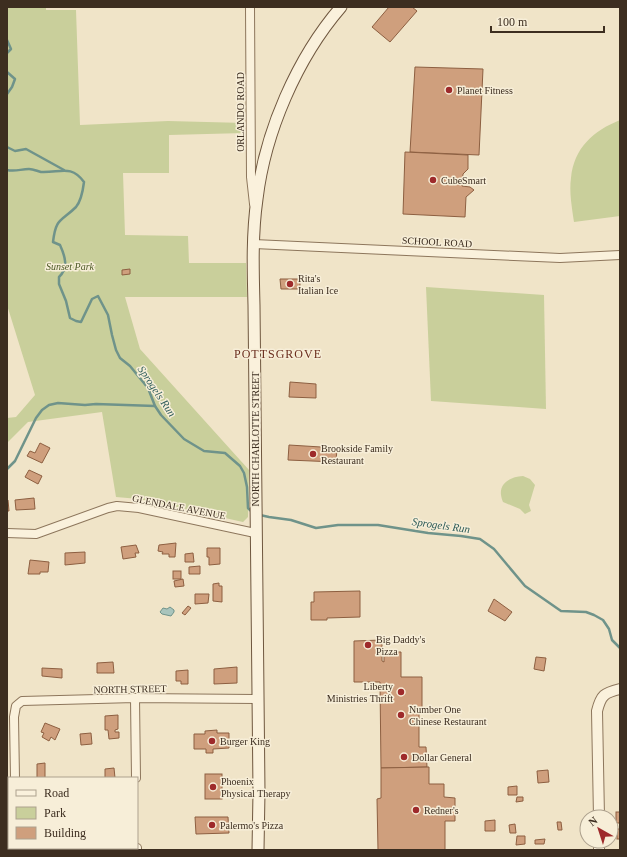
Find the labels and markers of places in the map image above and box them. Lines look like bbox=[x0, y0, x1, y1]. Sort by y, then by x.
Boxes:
marker: Planet Fitness bbox=[444, 85, 454, 95]
place label: Planet Fitness bbox=[457, 85, 513, 96]
marker: CubeSmart bbox=[428, 175, 438, 185]
place label: CubeSmart bbox=[441, 175, 486, 186]
place label: Rita's Italian Ice bbox=[298, 273, 339, 296]
marker: Rita's Italian Ice bbox=[285, 279, 295, 289]
place label: Brookside Family Restaurant bbox=[321, 443, 393, 466]
marker: Brookside Family Restaurant bbox=[308, 449, 318, 459]
place label: Big Daddy's Pizza bbox=[376, 634, 425, 657]
marker: Big Daddy's Pizza bbox=[363, 640, 373, 650]
place label: Liberty Ministries Thrift bbox=[327, 681, 393, 704]
marker: Liberty Ministries Thrift bbox=[396, 687, 406, 697]
place label: Number One Chinese Restaurant bbox=[409, 704, 487, 727]
marker: Number One Chinese Restaurant bbox=[396, 710, 406, 720]
marker: Burger King bbox=[207, 736, 217, 746]
place label: Burger King bbox=[220, 736, 270, 747]
marker: Dollar General bbox=[399, 752, 409, 762]
place label: Dollar General bbox=[412, 752, 472, 763]
place label: Phoenix Physical Therapy bbox=[221, 776, 291, 799]
marker: Phoenix Physical Therapy bbox=[208, 782, 218, 792]
marker: Redner's bbox=[411, 805, 421, 815]
place label: Redner's bbox=[424, 805, 459, 816]
marker: Palermo's Pizza bbox=[207, 820, 217, 830]
place label: Palermo's Pizza bbox=[220, 820, 284, 831]

